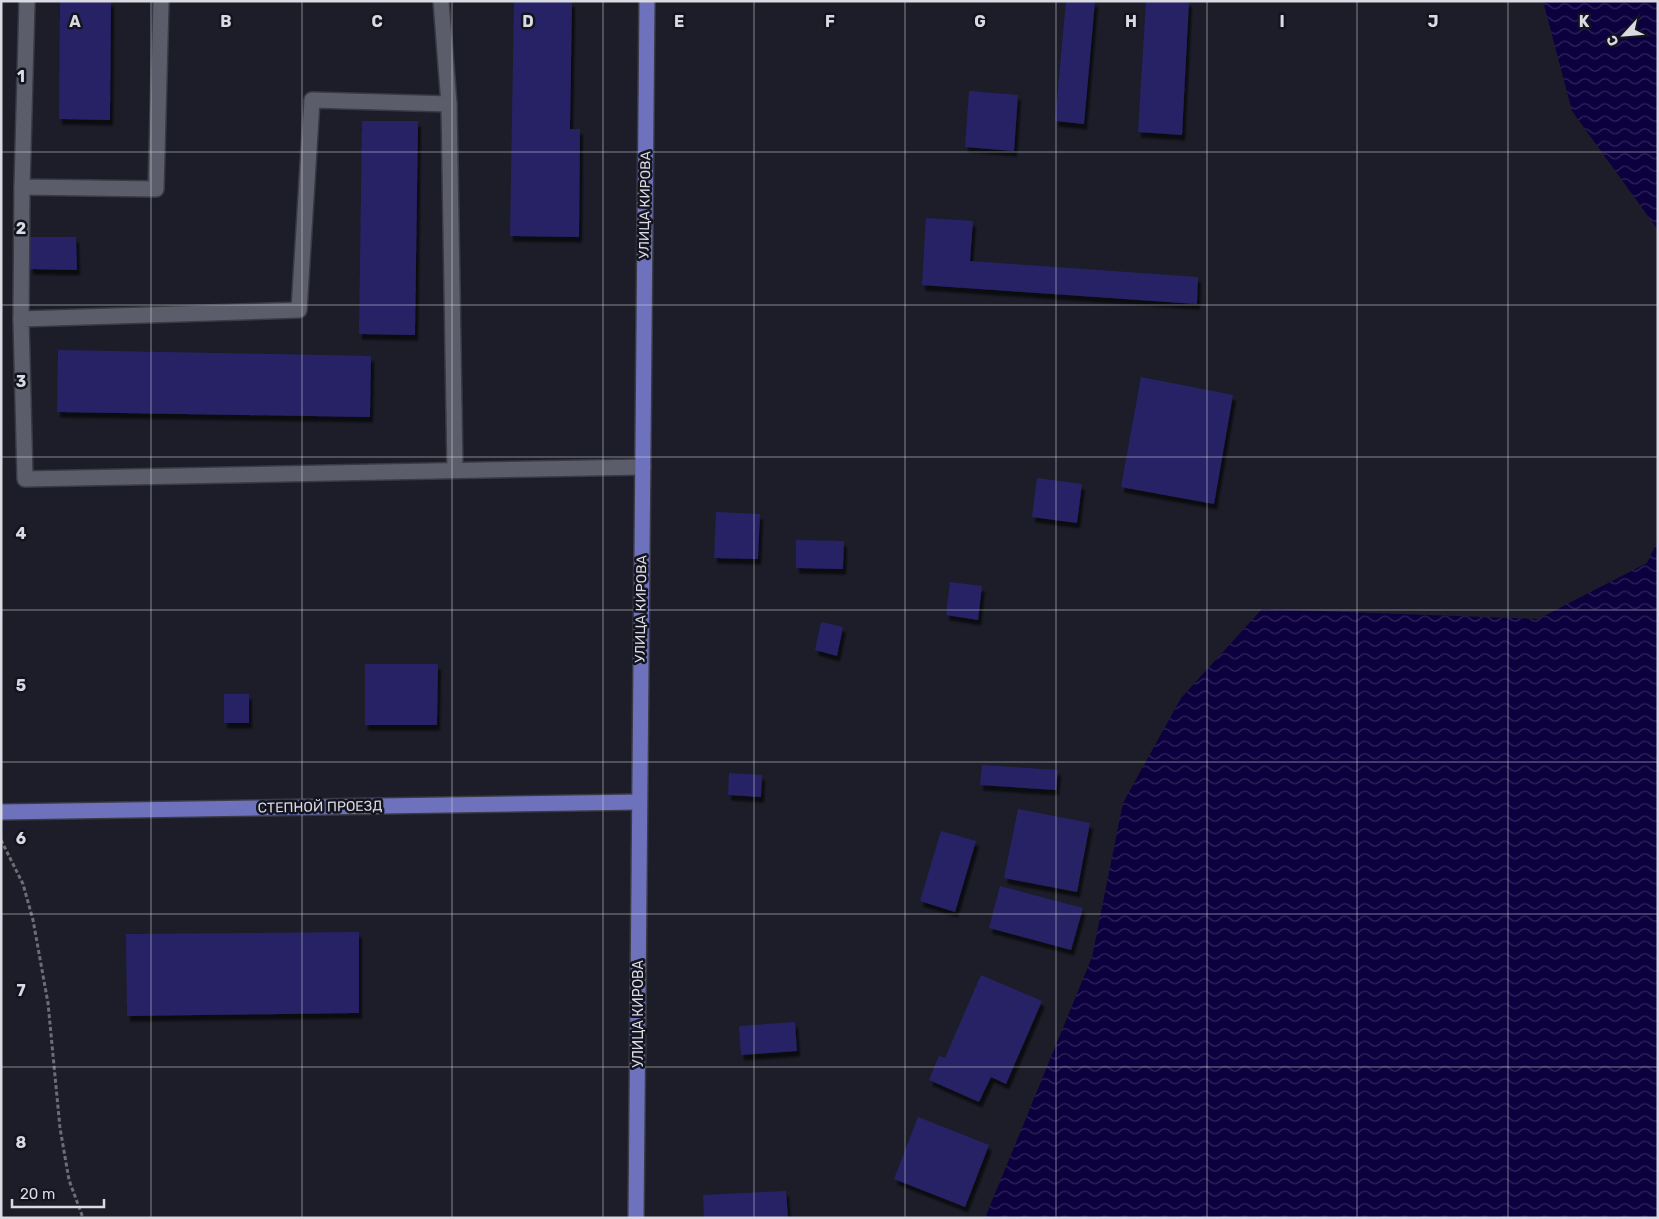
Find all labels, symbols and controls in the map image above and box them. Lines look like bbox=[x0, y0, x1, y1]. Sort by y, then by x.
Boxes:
north arrow bbox=[1599, 10, 1649, 60]
text: A bbox=[69, 12, 81, 31]
text: B bbox=[220, 12, 232, 31]
text: C bbox=[371, 12, 383, 31]
text: D bbox=[522, 12, 534, 31]
text: E bbox=[674, 12, 684, 31]
text: F bbox=[825, 12, 835, 31]
text: G bbox=[974, 12, 986, 31]
text: H bbox=[1125, 12, 1137, 31]
text: I bbox=[1279, 12, 1285, 31]
text: J bbox=[1428, 12, 1438, 31]
text: K bbox=[1579, 12, 1590, 31]
text: С bbox=[1603, 32, 1623, 49]
text: 1 bbox=[17, 67, 25, 86]
street label: УЛИЦА КИРОВА bbox=[636, 150, 654, 259]
text: 2 bbox=[16, 219, 26, 238]
text: 3 bbox=[16, 372, 26, 391]
text: 4 bbox=[16, 524, 27, 543]
street label: УЛИЦА КИРОВА bbox=[632, 554, 650, 663]
text: 5 bbox=[16, 676, 26, 695]
street label: СТЕПНОЙ ПРОЕЗД bbox=[257, 796, 383, 817]
text: 6 bbox=[16, 829, 26, 848]
street label: УЛИЦА КИРОВА bbox=[630, 960, 647, 1068]
text: 7 bbox=[16, 981, 26, 1000]
text: 8 bbox=[16, 1133, 27, 1152]
scale bar bbox=[12, 1176, 105, 1208]
text: 20 m bbox=[20, 1185, 55, 1203]

